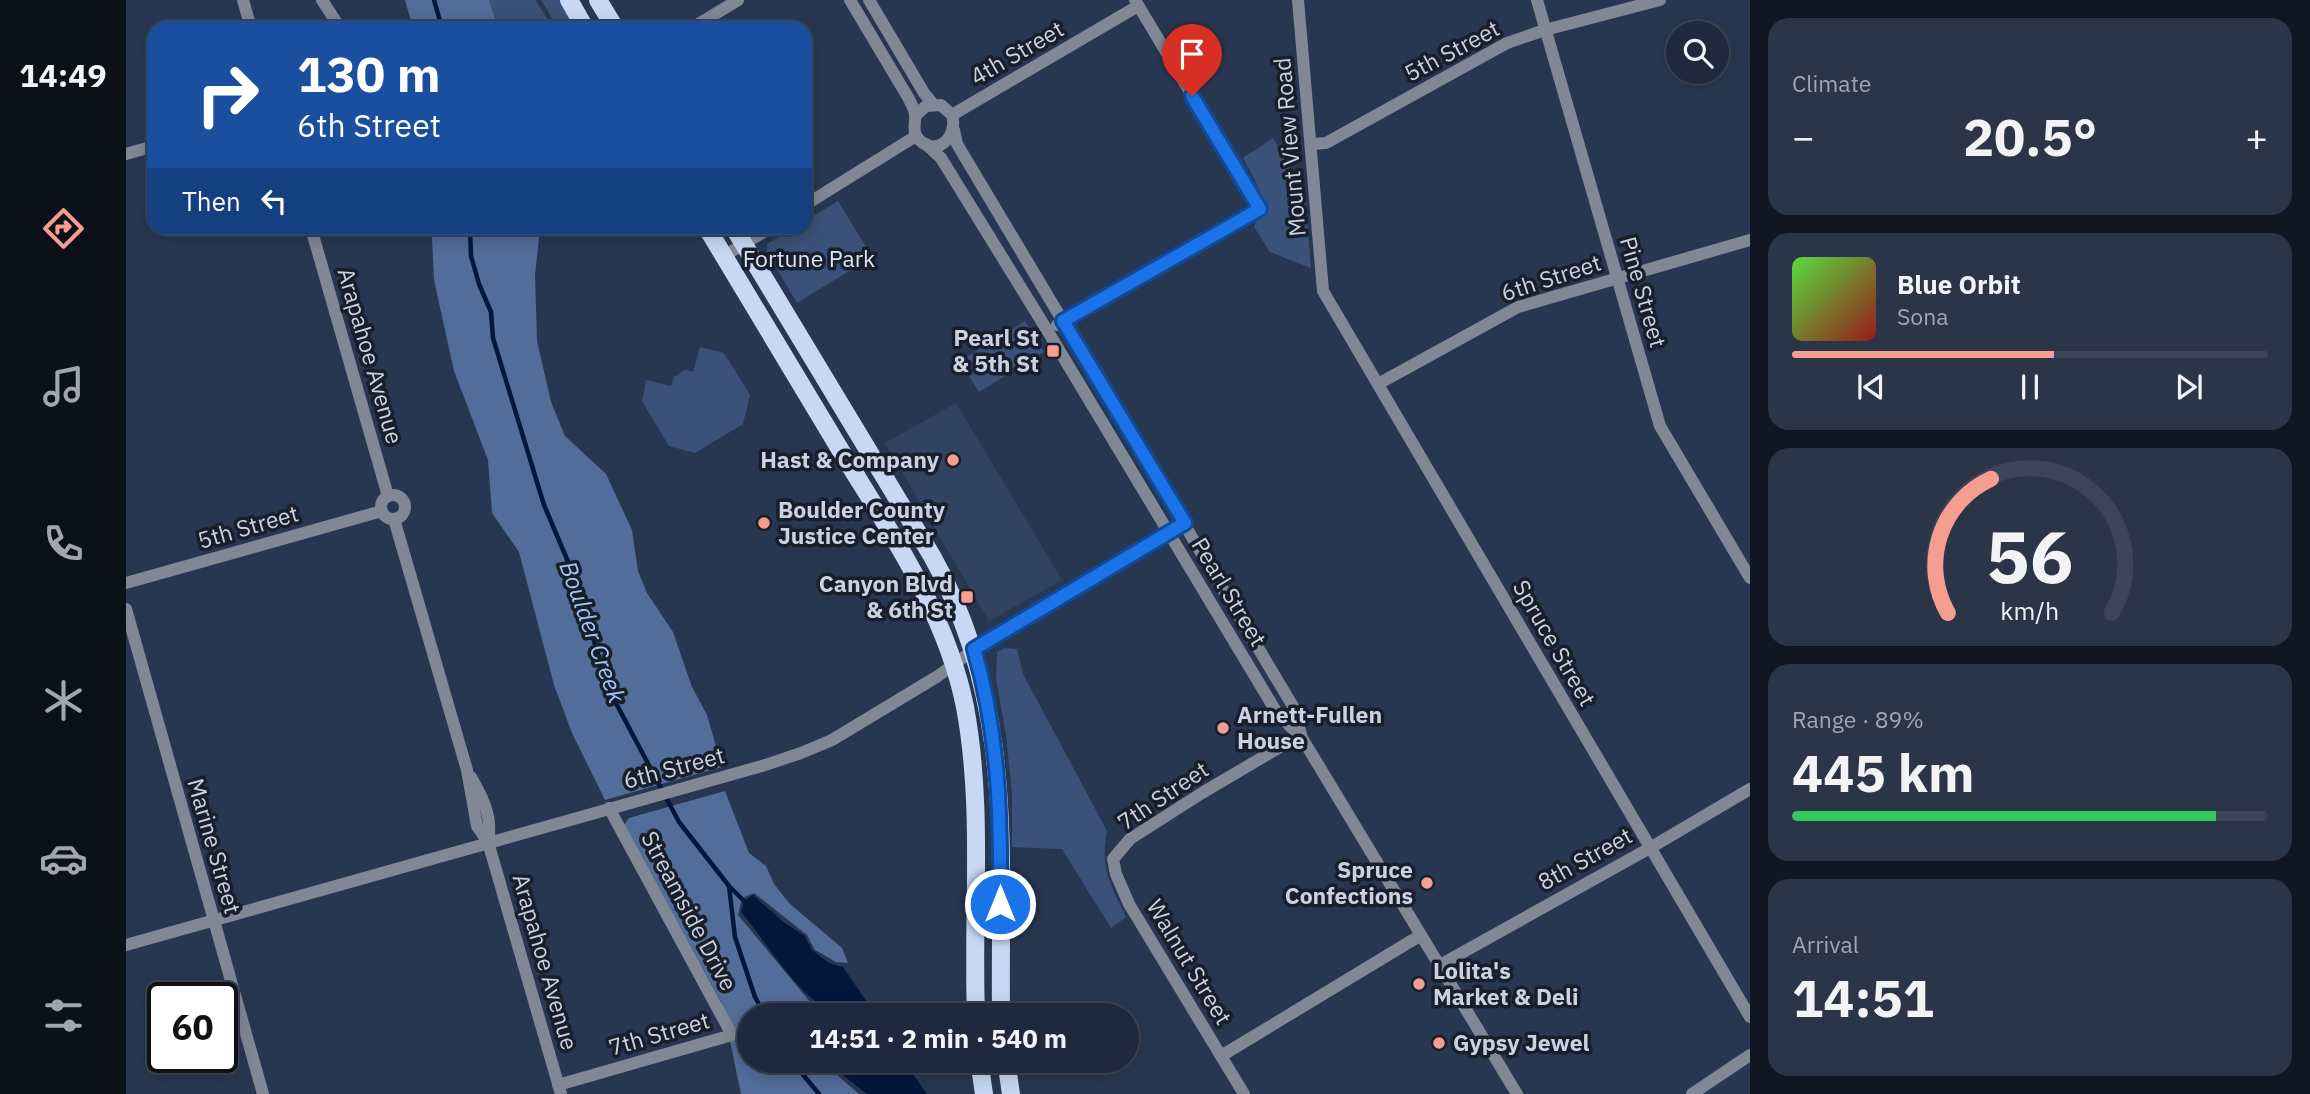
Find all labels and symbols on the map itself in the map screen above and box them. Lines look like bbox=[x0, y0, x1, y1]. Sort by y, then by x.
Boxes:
street label: 4th Street bbox=[964, 13, 1069, 91]
street label: 5th Street bbox=[1399, 13, 1504, 88]
pin bbox=[1162, 24, 1222, 96]
street label: Mount View Road bbox=[1266, 56, 1312, 238]
street label: Pine Street bbox=[1614, 233, 1674, 351]
park label: Fortune Park bbox=[743, 243, 875, 273]
street label: 6th Street bbox=[1497, 247, 1605, 307]
street label: Arapahoe Avenue bbox=[331, 264, 410, 447]
place label: Pearl St & 5th St bbox=[952, 322, 1039, 378]
marker: Pearl St & 5th St bbox=[1045, 343, 1061, 359]
place label: Hast & Company bbox=[760, 444, 940, 474]
marker: Hast & Company bbox=[945, 452, 961, 468]
place label: Boulder County Justice Center bbox=[778, 494, 946, 550]
street label: 5th Street bbox=[194, 497, 302, 555]
marker: Boulder County Justice Center bbox=[756, 515, 772, 531]
street label: Pearl Street bbox=[1186, 532, 1274, 651]
water label: Boulder Creek bbox=[552, 556, 634, 707]
place label: Canyon Blvd & 6th St bbox=[819, 568, 953, 624]
street label: Spruce Street bbox=[1507, 574, 1603, 711]
marker: Canyon Blvd & 6th St bbox=[959, 589, 975, 605]
place label: Arnett-Fullen House bbox=[1237, 699, 1382, 755]
marker: Arnett-Fullen House bbox=[1215, 720, 1231, 736]
street label: 6th Street bbox=[620, 739, 728, 795]
street label: 7th Street bbox=[1111, 754, 1214, 837]
street label: Marine Street bbox=[181, 775, 249, 917]
street label: 8th Street bbox=[1532, 820, 1637, 896]
street label: Streamside Drive bbox=[635, 826, 745, 995]
place label: Spruce Confections bbox=[1285, 854, 1413, 910]
position arrow bbox=[963, 867, 1037, 941]
street label: Arapahoe Avenue bbox=[506, 870, 585, 1053]
marker: Spruce Confections bbox=[1419, 875, 1435, 891]
street label: Walnut Street bbox=[1141, 893, 1239, 1030]
place label: Lolita's Market & Deli bbox=[1433, 955, 1579, 1011]
marker: Lolita's Market & Deli bbox=[1411, 976, 1427, 992]
speed limit sign: 60 bbox=[147, 982, 238, 1073]
street label: 7th Street bbox=[605, 1004, 713, 1062]
place label: Gypsy Jewel bbox=[1453, 1027, 1590, 1057]
marker: Gypsy Jewel bbox=[1431, 1035, 1447, 1051]

